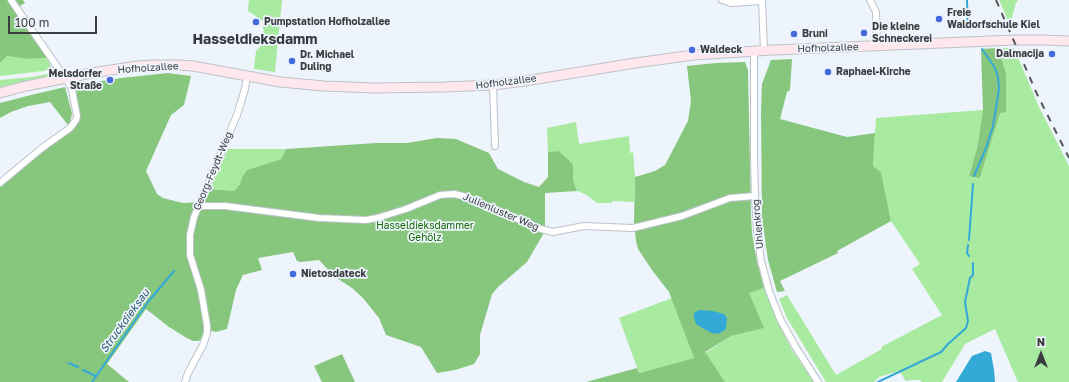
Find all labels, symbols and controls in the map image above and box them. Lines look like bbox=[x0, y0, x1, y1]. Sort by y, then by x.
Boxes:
place label: Freie Waldorfschule Kiel bbox=[947, 7, 1040, 30]
scale bar bbox=[10, 8, 99, 34]
marker: Freie Waldorfschule Kiel bbox=[934, 14, 944, 24]
text: 100 m bbox=[15, 15, 49, 30]
place label: Pumpstation Hofholzallee bbox=[264, 16, 390, 28]
marker: Pumpstation Hofholzallee bbox=[251, 17, 261, 27]
place label: Die kleine Schneckerei bbox=[872, 21, 932, 44]
place label: Bruni bbox=[802, 28, 828, 40]
marker: Die kleine Schneckerei bbox=[859, 28, 869, 38]
marker: Bruni bbox=[789, 29, 799, 39]
district label: Hasseldieksdamm bbox=[192, 32, 318, 48]
street label: Hofholzallee bbox=[797, 41, 859, 55]
place label: Waldeck bbox=[700, 44, 742, 56]
marker: Waldeck bbox=[687, 45, 697, 55]
place label: Dalmacija bbox=[996, 48, 1044, 60]
place label: Dr. Michael Duling bbox=[300, 49, 354, 72]
marker: Dalmacija bbox=[1047, 49, 1057, 59]
marker: Dr. Michael Duling bbox=[287, 56, 297, 66]
street label: Hofholzallee bbox=[117, 60, 179, 76]
place label: Raphael-Kirche bbox=[836, 66, 911, 78]
marker: Raphael-Kirche bbox=[823, 67, 833, 77]
place label: Melsdorfer Straße bbox=[49, 68, 102, 92]
street label: Hofholzallee bbox=[475, 72, 537, 92]
marker: Melsdorfer Straße bbox=[105, 75, 115, 85]
street label: Georg-Feydt-Weg bbox=[191, 130, 235, 212]
street label: Julienluster Weg bbox=[461, 191, 541, 233]
street label: Uhlenkrog bbox=[750, 199, 766, 249]
park label: Hasseldieksdammer Gehölz bbox=[376, 220, 474, 244]
place label: Nietosdateck bbox=[301, 268, 366, 280]
marker: Nietosdateck bbox=[288, 269, 298, 279]
water label: Struckdieksau bbox=[98, 287, 152, 355]
north arrow bbox=[1021, 334, 1061, 374]
text: N bbox=[1037, 335, 1045, 348]

